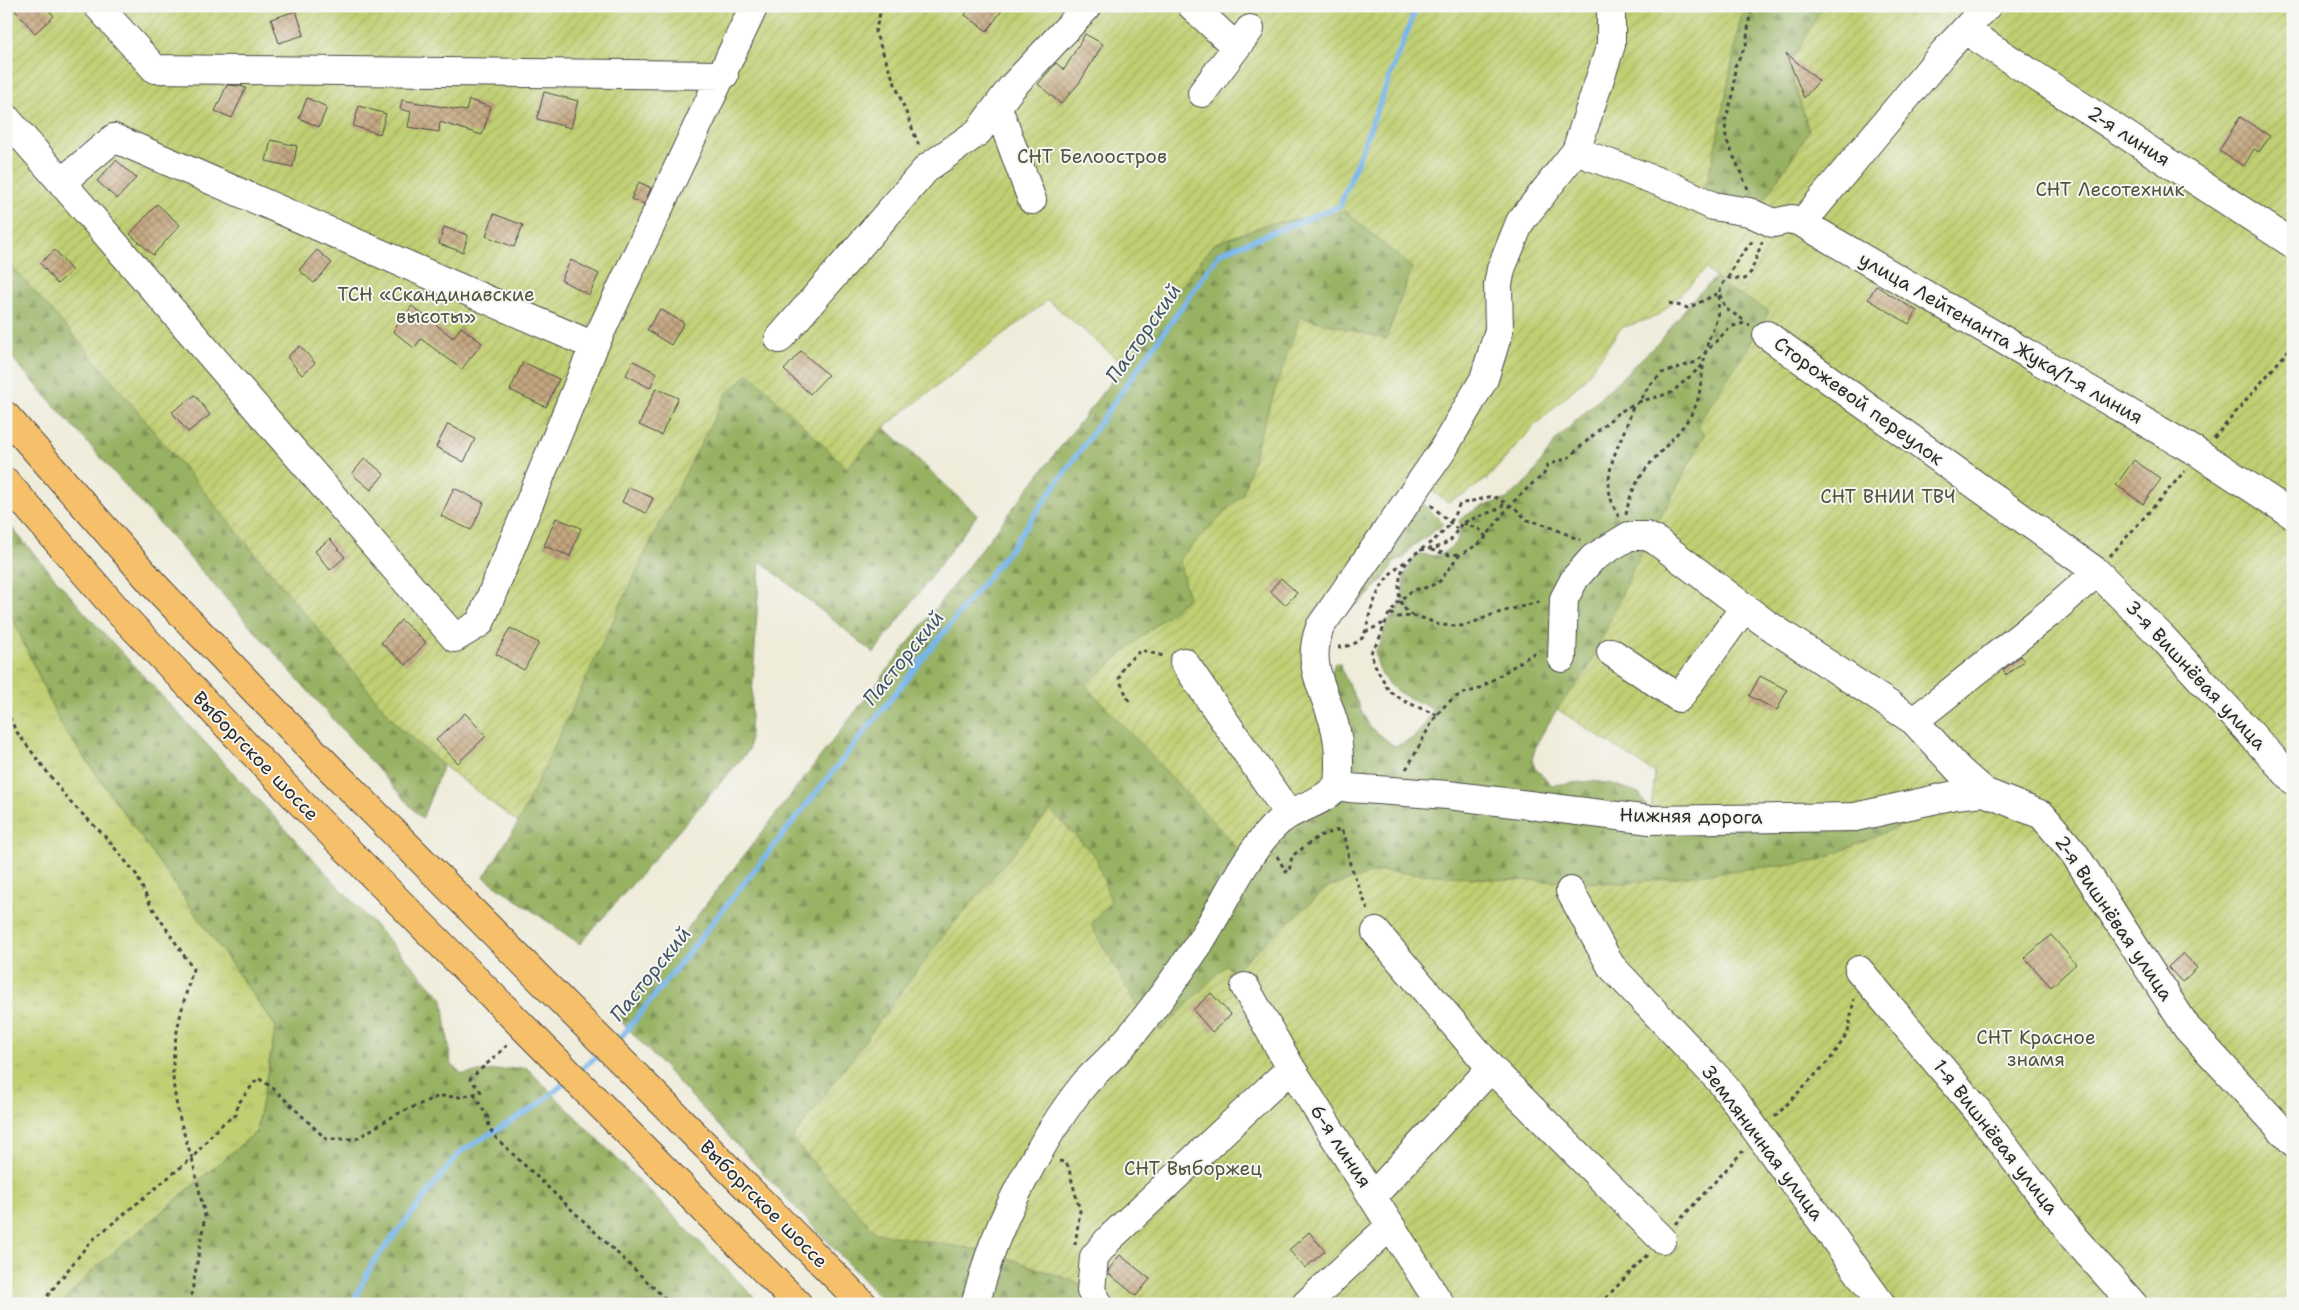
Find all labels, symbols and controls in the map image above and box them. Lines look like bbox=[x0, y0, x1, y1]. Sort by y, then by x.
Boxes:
street label: 2-я линия bbox=[2083, 100, 2175, 172]
park label: СНТ Белоостров bbox=[1017, 144, 1167, 169]
park label: СНТ Лесотехник bbox=[2035, 177, 2185, 202]
street label: улица Лейтенанта Жука/1-я линия bbox=[1855, 246, 2147, 430]
water label: Пасторский bbox=[1099, 279, 1187, 387]
park label: ТСН «Скандинавские высоты» bbox=[337, 282, 535, 329]
street label: Сторожевой переулок bbox=[1769, 331, 1949, 471]
park label: СНТ ВНИИ ТВЧ bbox=[1820, 484, 1956, 509]
street label: 3-я Вишнёвая улица bbox=[2120, 595, 2272, 755]
water label: Пасторский bbox=[857, 605, 949, 711]
street label: Выборгское шоссе bbox=[188, 686, 324, 826]
street label: Нижняя дорога bbox=[1619, 802, 1763, 830]
street label: 2-я Вишнёвая улица bbox=[2049, 830, 2179, 1006]
water label: Пасторский bbox=[604, 921, 696, 1027]
park label: СНТ Красное знамя bbox=[1976, 1025, 2096, 1072]
street label: 1-я Вишнёвая улица bbox=[1928, 1054, 2064, 1220]
street label: Земляничная улица bbox=[1696, 1060, 1830, 1226]
street label: 6-я линия bbox=[1305, 1099, 1377, 1193]
street label: Выборгское шоссе bbox=[695, 1135, 833, 1273]
park label: СНТ Выборжец bbox=[1124, 1156, 1262, 1181]

